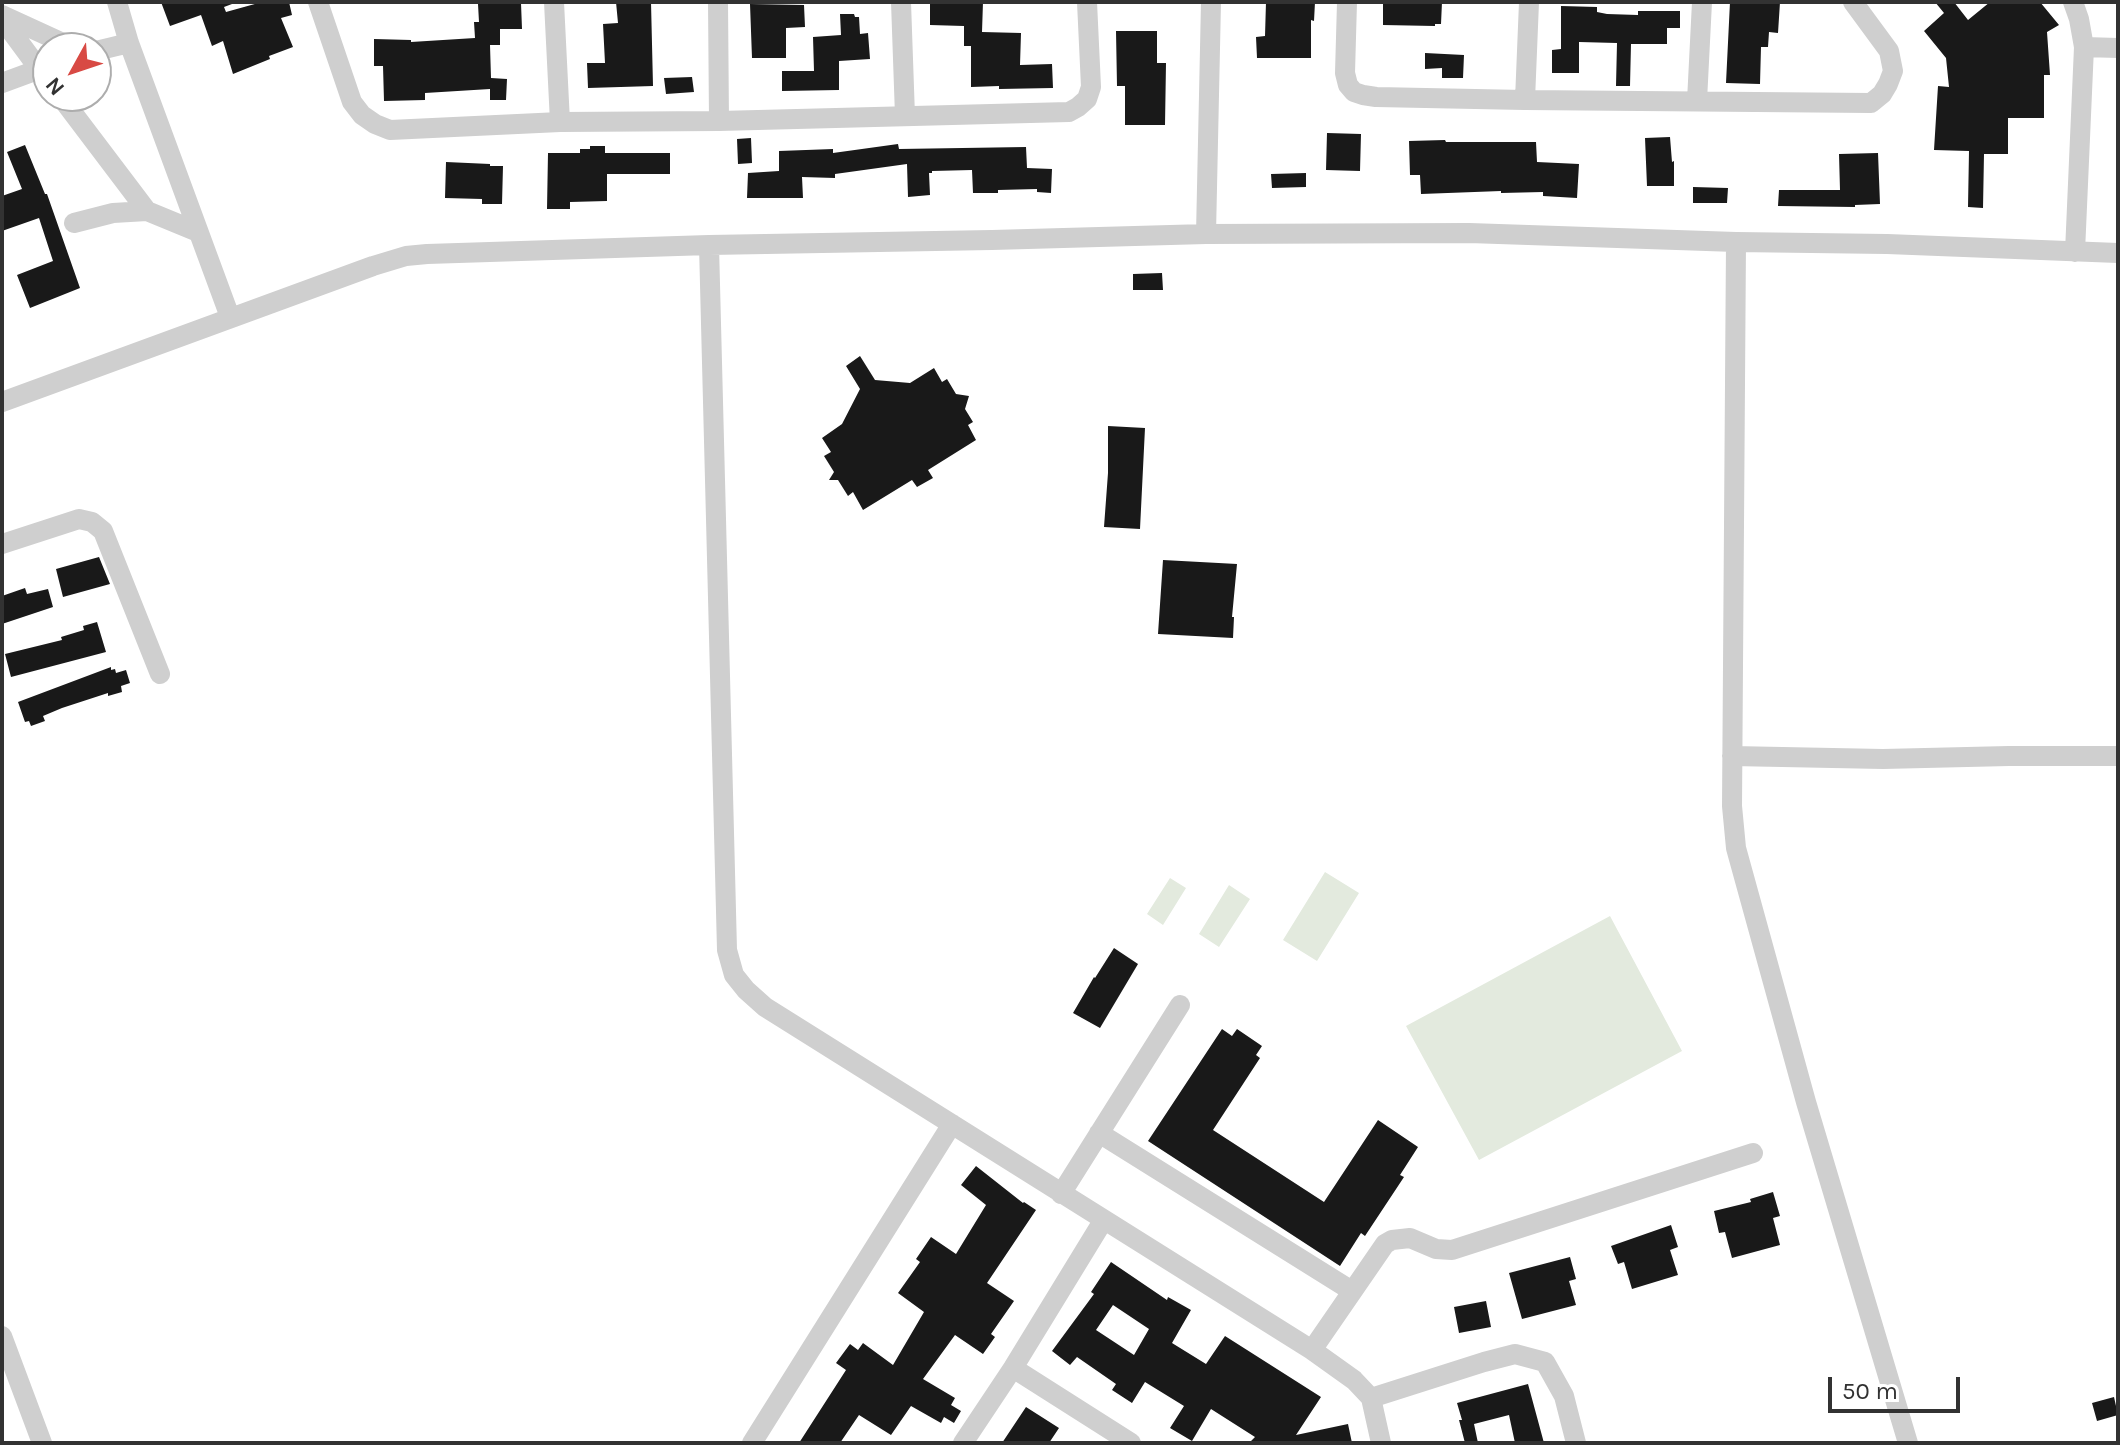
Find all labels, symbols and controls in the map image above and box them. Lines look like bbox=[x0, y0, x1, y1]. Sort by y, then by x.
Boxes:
north arrow bbox=[32, 32, 112, 112]
text: N bbox=[40, 72, 70, 101]
scale bar bbox=[1832, 1361, 1964, 1411]
text: 50 m bbox=[1842, 1377, 1898, 1405]

